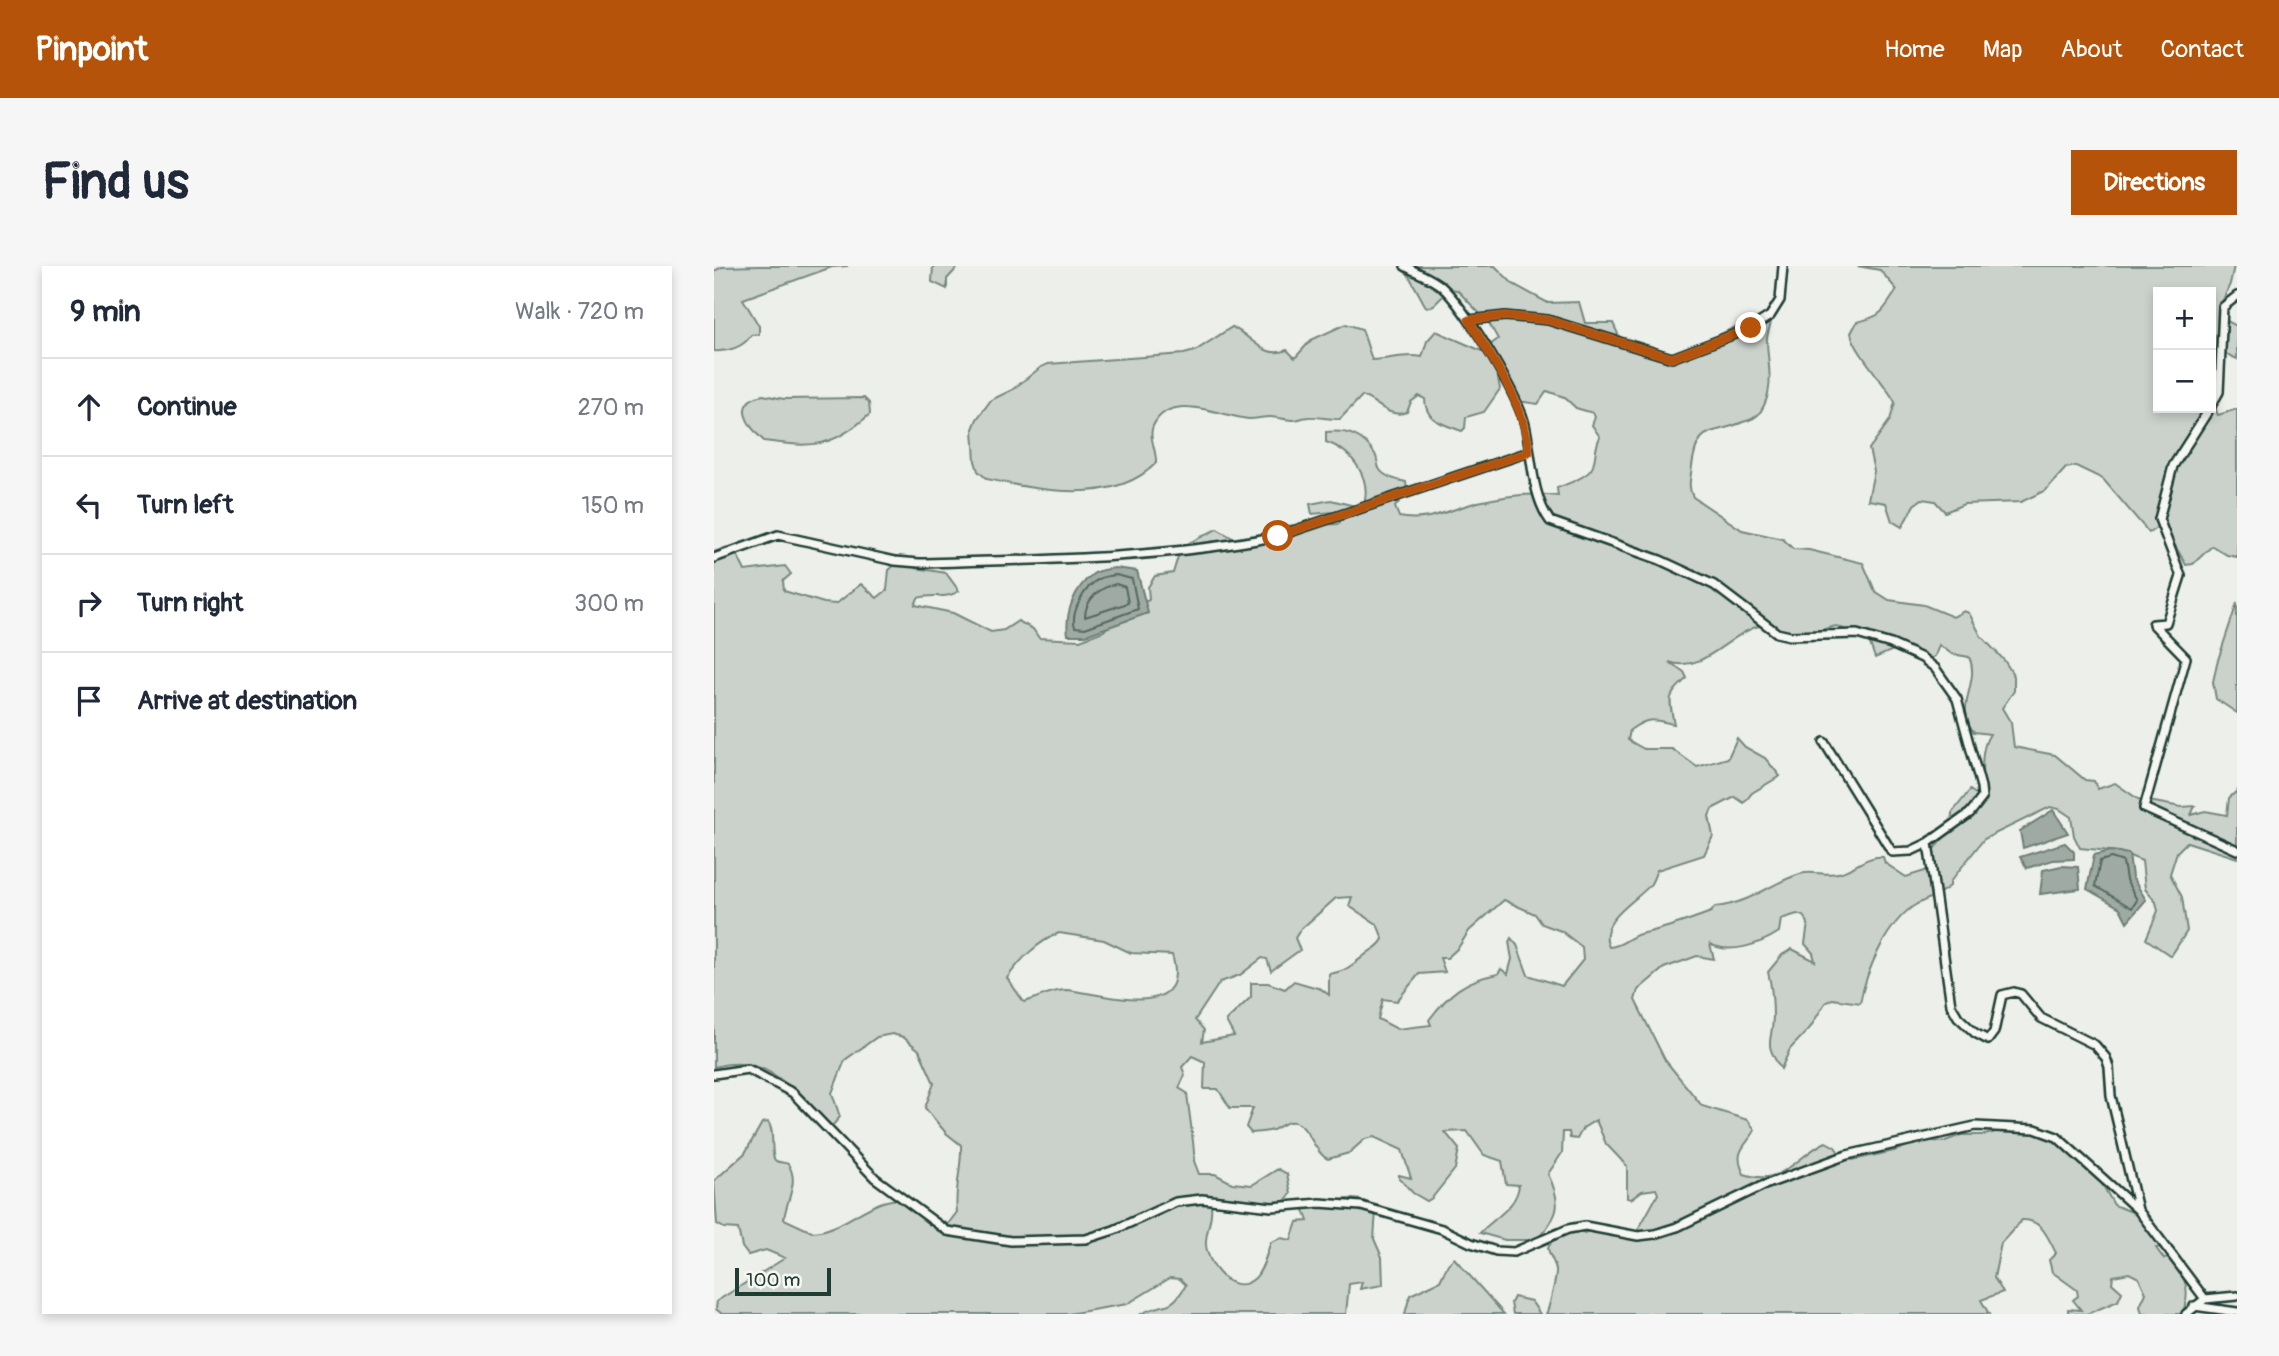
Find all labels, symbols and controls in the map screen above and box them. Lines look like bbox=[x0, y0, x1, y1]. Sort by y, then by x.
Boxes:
text: Pinpoint bbox=[35, 29, 148, 70]
text: Home bbox=[1884, 35, 1945, 64]
text: Map bbox=[1983, 35, 2023, 64]
text: About bbox=[2061, 35, 2123, 64]
text: Contact bbox=[2161, 35, 2244, 64]
button: Directions bbox=[2071, 150, 2237, 215]
text: Find us bbox=[42, 152, 189, 213]
map controls bbox=[2153, 287, 2216, 413]
button: + bbox=[2153, 287, 2216, 350]
text: 9 min bbox=[70, 293, 141, 330]
text: Walk · 720 m bbox=[515, 297, 644, 326]
route end bbox=[1735, 312, 1766, 343]
button: − bbox=[2153, 350, 2216, 413]
icon: ahead bbox=[70, 388, 108, 426]
text: Continue bbox=[137, 391, 237, 423]
text: 270 m bbox=[578, 393, 644, 422]
icon: left bbox=[70, 486, 108, 524]
text: Turn left bbox=[137, 489, 233, 521]
text: 150 m bbox=[581, 491, 644, 520]
route start bbox=[1262, 520, 1293, 551]
icon: right bbox=[70, 584, 108, 622]
text: Turn right bbox=[137, 587, 243, 619]
text: 300 m bbox=[574, 589, 644, 618]
icon: arrive bbox=[70, 682, 108, 720]
text: Arrive at destination bbox=[137, 685, 357, 717]
scale bar bbox=[735, 1265, 831, 1297]
text: 100 m bbox=[746, 1268, 800, 1292]

